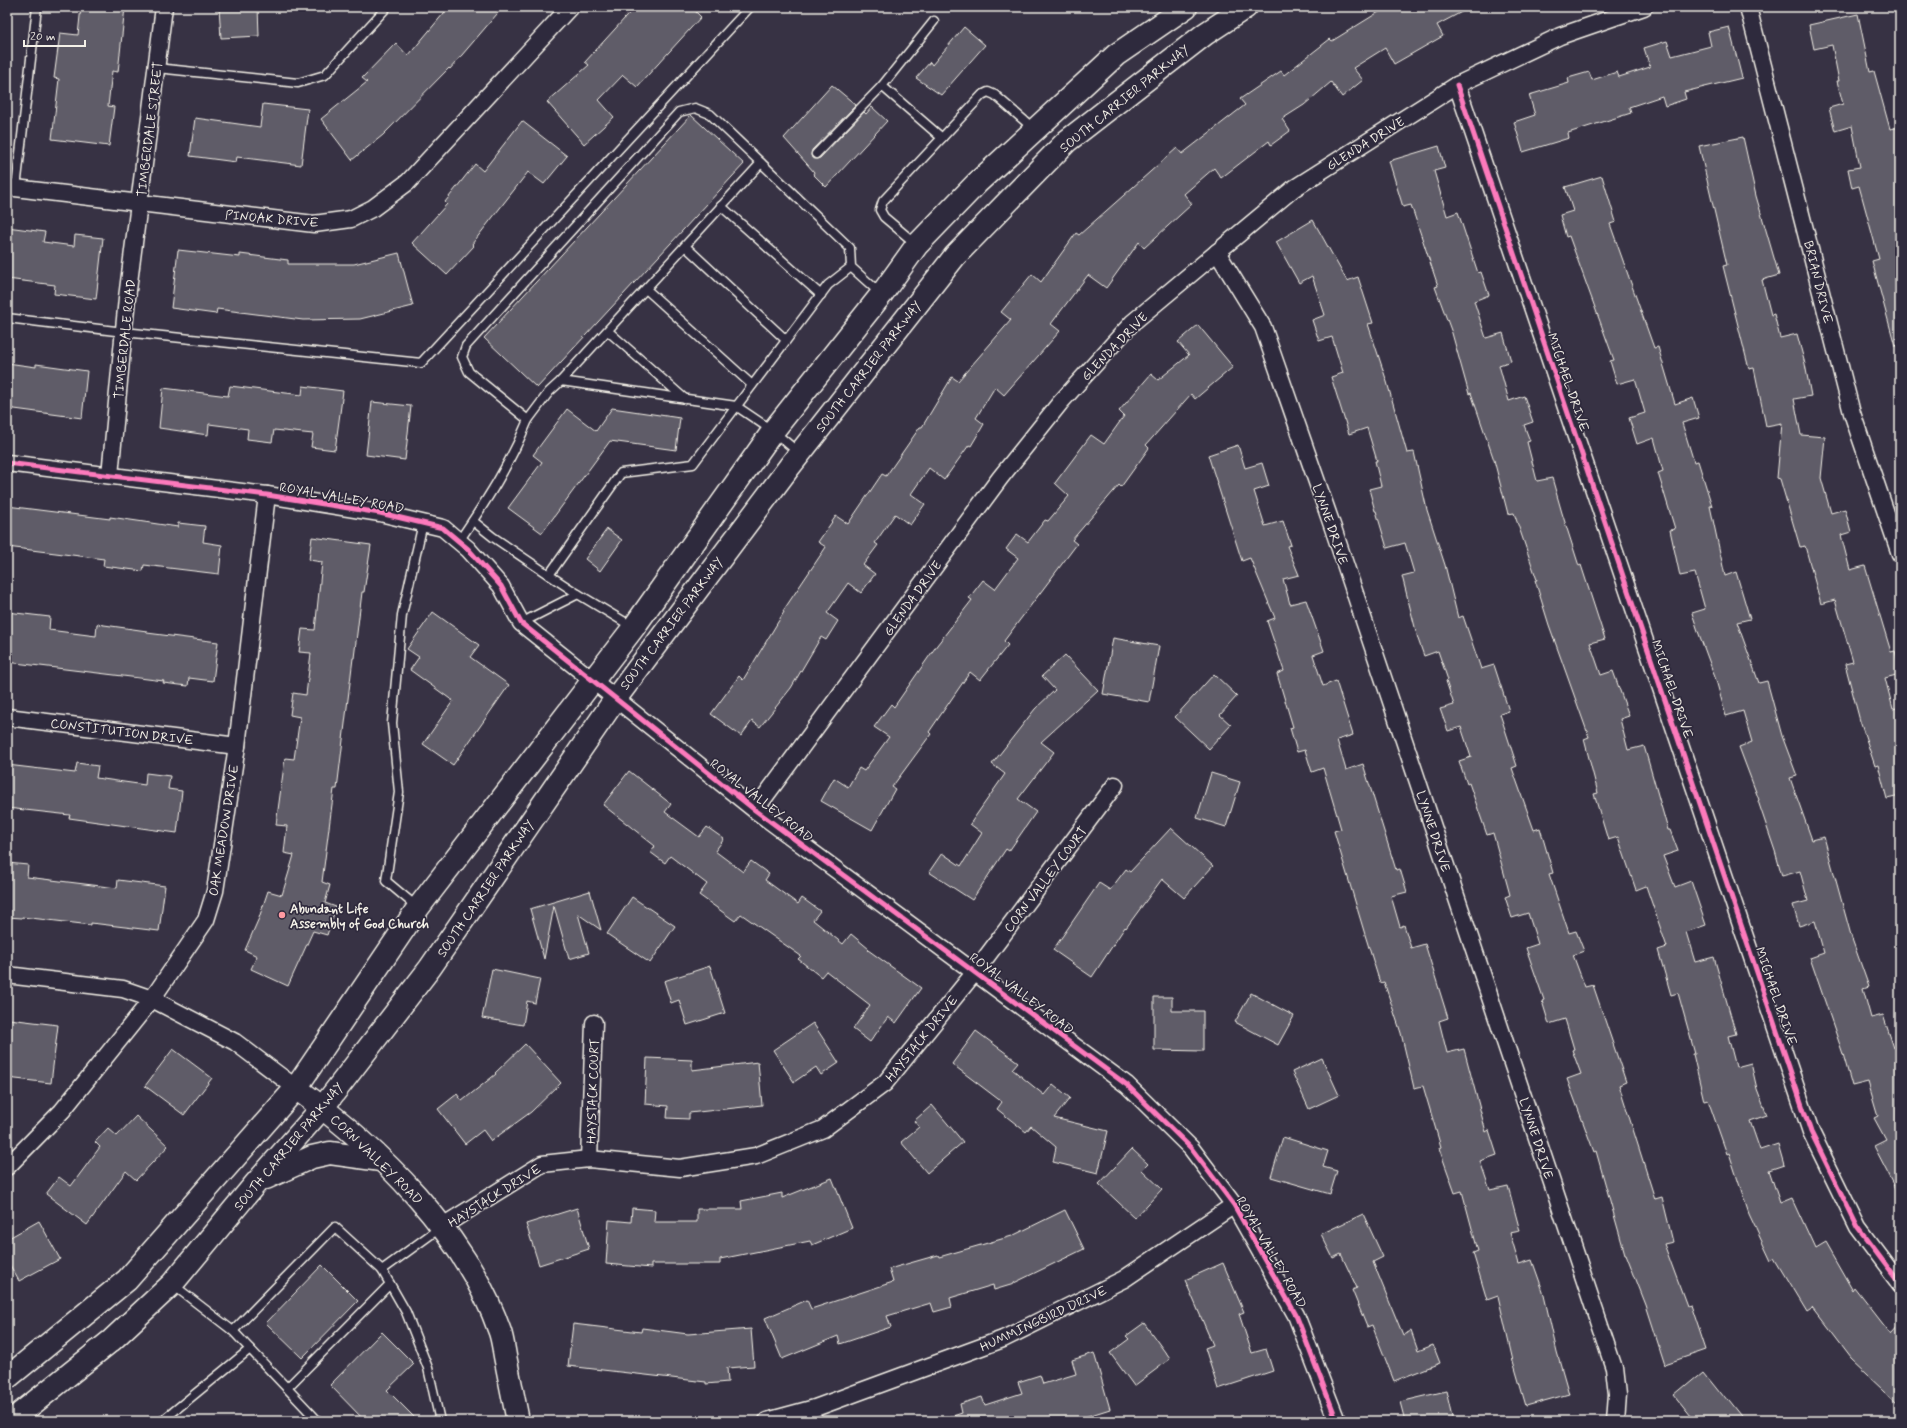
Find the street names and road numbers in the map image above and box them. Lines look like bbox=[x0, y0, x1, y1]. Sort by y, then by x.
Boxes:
street label: SOUTH CARRIER PARKWAY bbox=[1057, 41, 1193, 157]
street label: TIMBERDALE STREET bbox=[134, 60, 167, 198]
street label: GLENDA DRIVE bbox=[1324, 113, 1408, 175]
street label: PINOAK DRIVE bbox=[224, 207, 319, 232]
street label: BRIAN DRIVE bbox=[1799, 239, 1836, 326]
street label: TIMBERDALE ROAD bbox=[111, 278, 140, 400]
street label: SOUTH CARRIER PARKWAY bbox=[812, 298, 926, 436]
street label: GLENDA DRIVE bbox=[1078, 309, 1152, 385]
street label: MICHAEL DRIVE bbox=[1543, 331, 1592, 434]
street label: ROYAL VALLEY ROAD bbox=[278, 479, 405, 518]
street label: LYNNE DRIVE bbox=[1308, 482, 1351, 568]
street label: SOUTH CARRIER PARKWAY bbox=[617, 554, 728, 694]
street label: GLENDA DRIVE bbox=[880, 558, 946, 640]
street label: MICHAEL DRIVE bbox=[1647, 638, 1696, 741]
street label: CONSTITUTION DRIVE bbox=[49, 715, 194, 750]
street label: ROYAL VALLEY ROAD bbox=[706, 756, 816, 847]
street label: OAK MEADOW DRIVE bbox=[206, 763, 243, 897]
street label: LYNNE DRIVE bbox=[1411, 789, 1454, 875]
street label: SOUTH CARRIER PARKWAY bbox=[434, 817, 539, 961]
street label: CORN VALLEY COURT bbox=[1001, 823, 1092, 936]
street label: MICHAEL DRIVE bbox=[1751, 945, 1800, 1048]
street label: ROYAL VALLEY ROAD bbox=[965, 949, 1077, 1039]
street label: HAYSTACK DRIVE bbox=[882, 992, 962, 1086]
street label: HAYSTACK COURT bbox=[583, 1038, 604, 1144]
street label: SOUTH CARRIER PARKWAY bbox=[230, 1079, 348, 1215]
street label: LYNNE DRIVE bbox=[1514, 1096, 1557, 1182]
street label: CORN VALLEY ROAD bbox=[326, 1111, 426, 1209]
street label: HAYSTACK DRIVE bbox=[445, 1161, 544, 1232]
street label: ROYAL VALLEY ROAD bbox=[1232, 1194, 1310, 1312]
street label: HUMMINGBIRD DRIVE bbox=[978, 1283, 1110, 1356]

